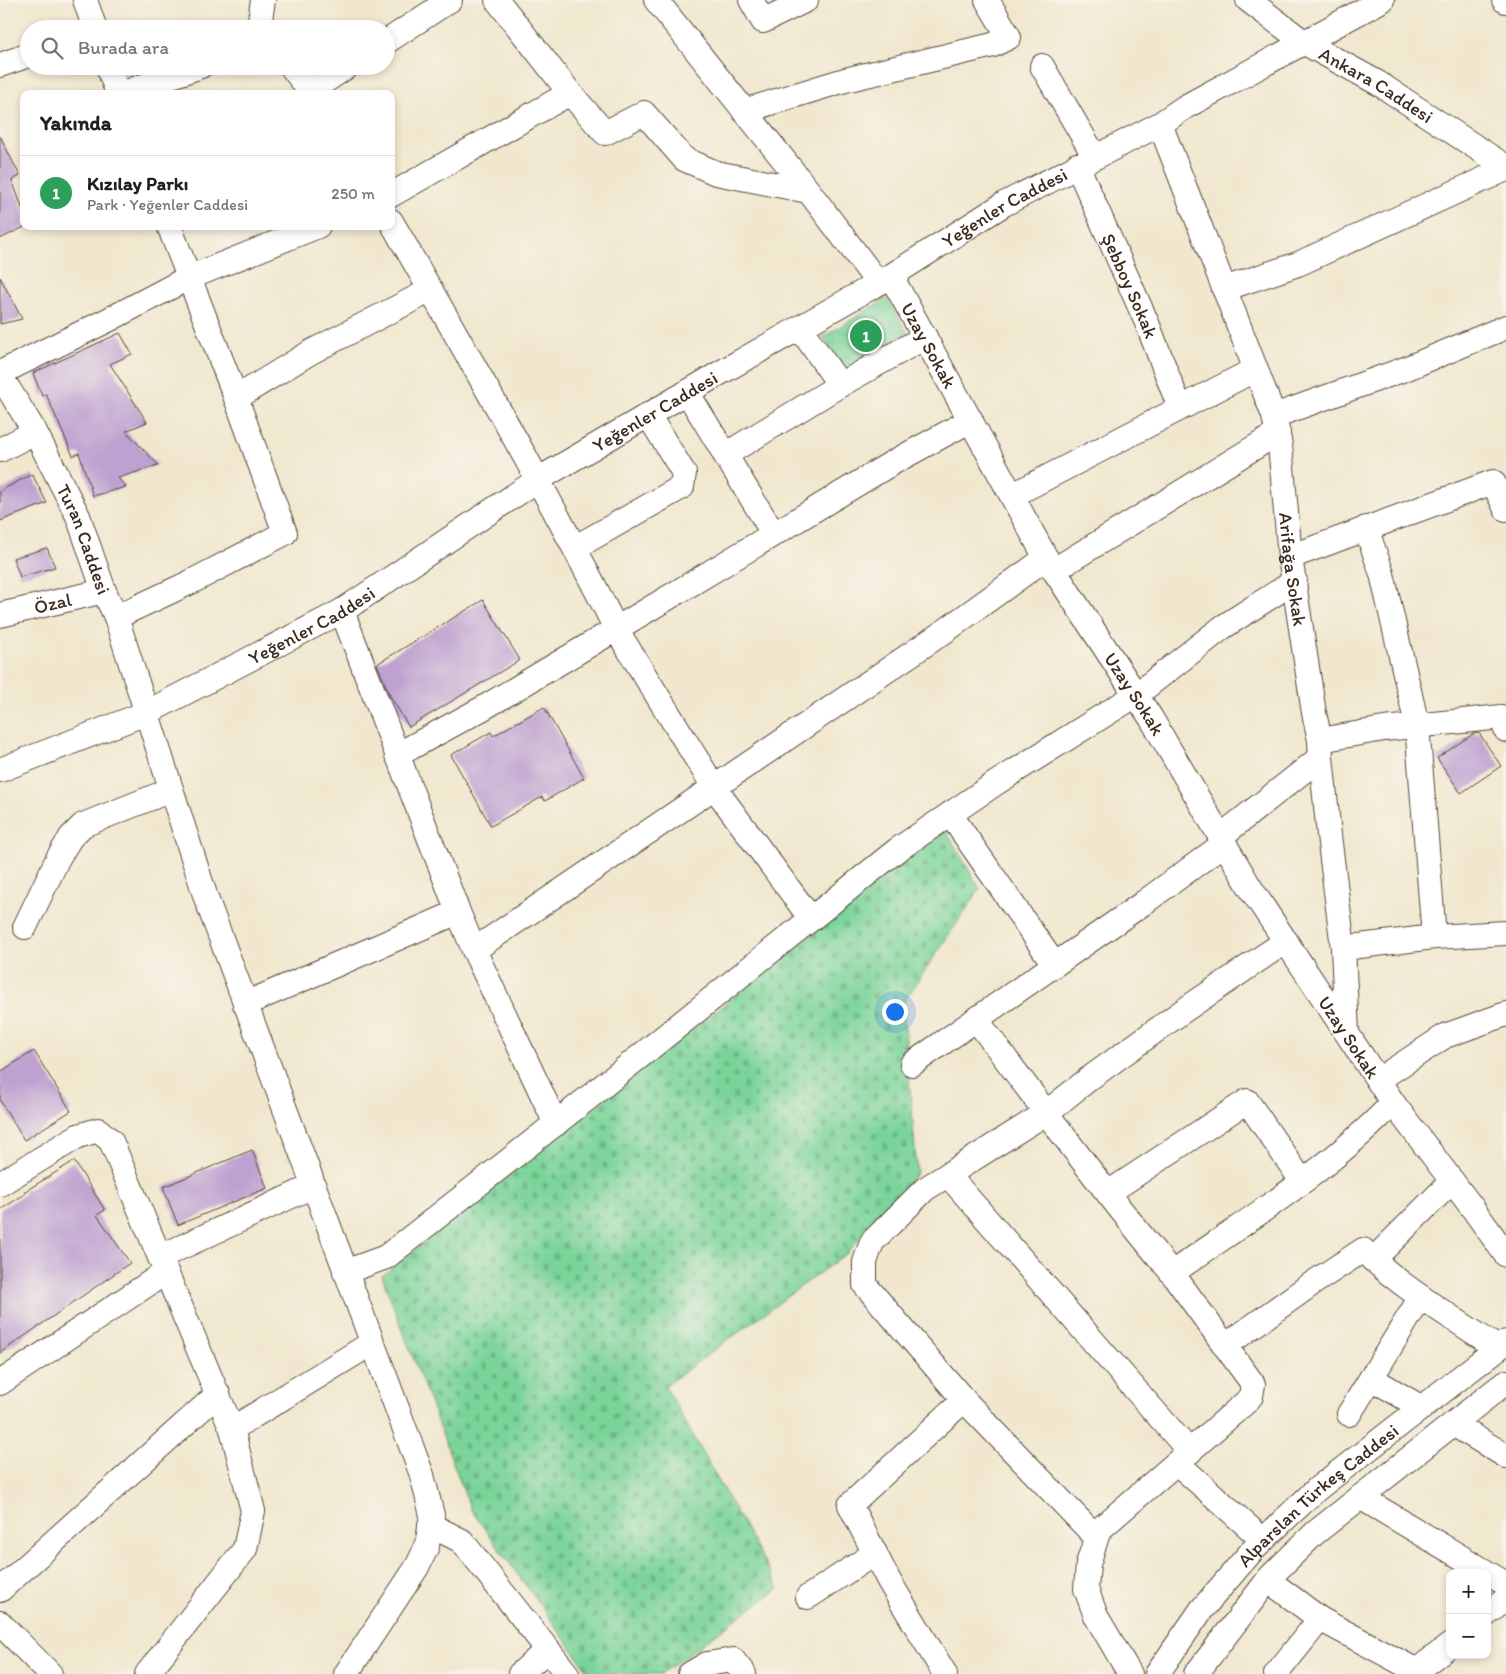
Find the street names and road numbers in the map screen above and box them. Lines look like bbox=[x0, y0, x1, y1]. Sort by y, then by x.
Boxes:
street label: Ankara Caddesi bbox=[1315, 42, 1438, 128]
street label: Yeğenler Caddesi bbox=[937, 162, 1071, 252]
street label: Şebboy Sokak bbox=[1097, 230, 1163, 342]
street label: Uzay Sokak bbox=[896, 298, 962, 392]
street label: Yeğenler Caddesi bbox=[588, 366, 721, 457]
street label: Turan Caddesi bbox=[52, 480, 116, 598]
street label: Arifağa Sokak bbox=[1275, 511, 1312, 628]
street label: Yeğenler Caddesi bbox=[244, 581, 379, 669]
street label: Özal bbox=[32, 587, 74, 618]
street label: Uzay Sokak bbox=[1100, 648, 1170, 739]
street label: Uzay Sokak bbox=[1314, 991, 1385, 1083]
street label: Alparslan Türkeş Caddesi bbox=[1232, 1419, 1403, 1571]

